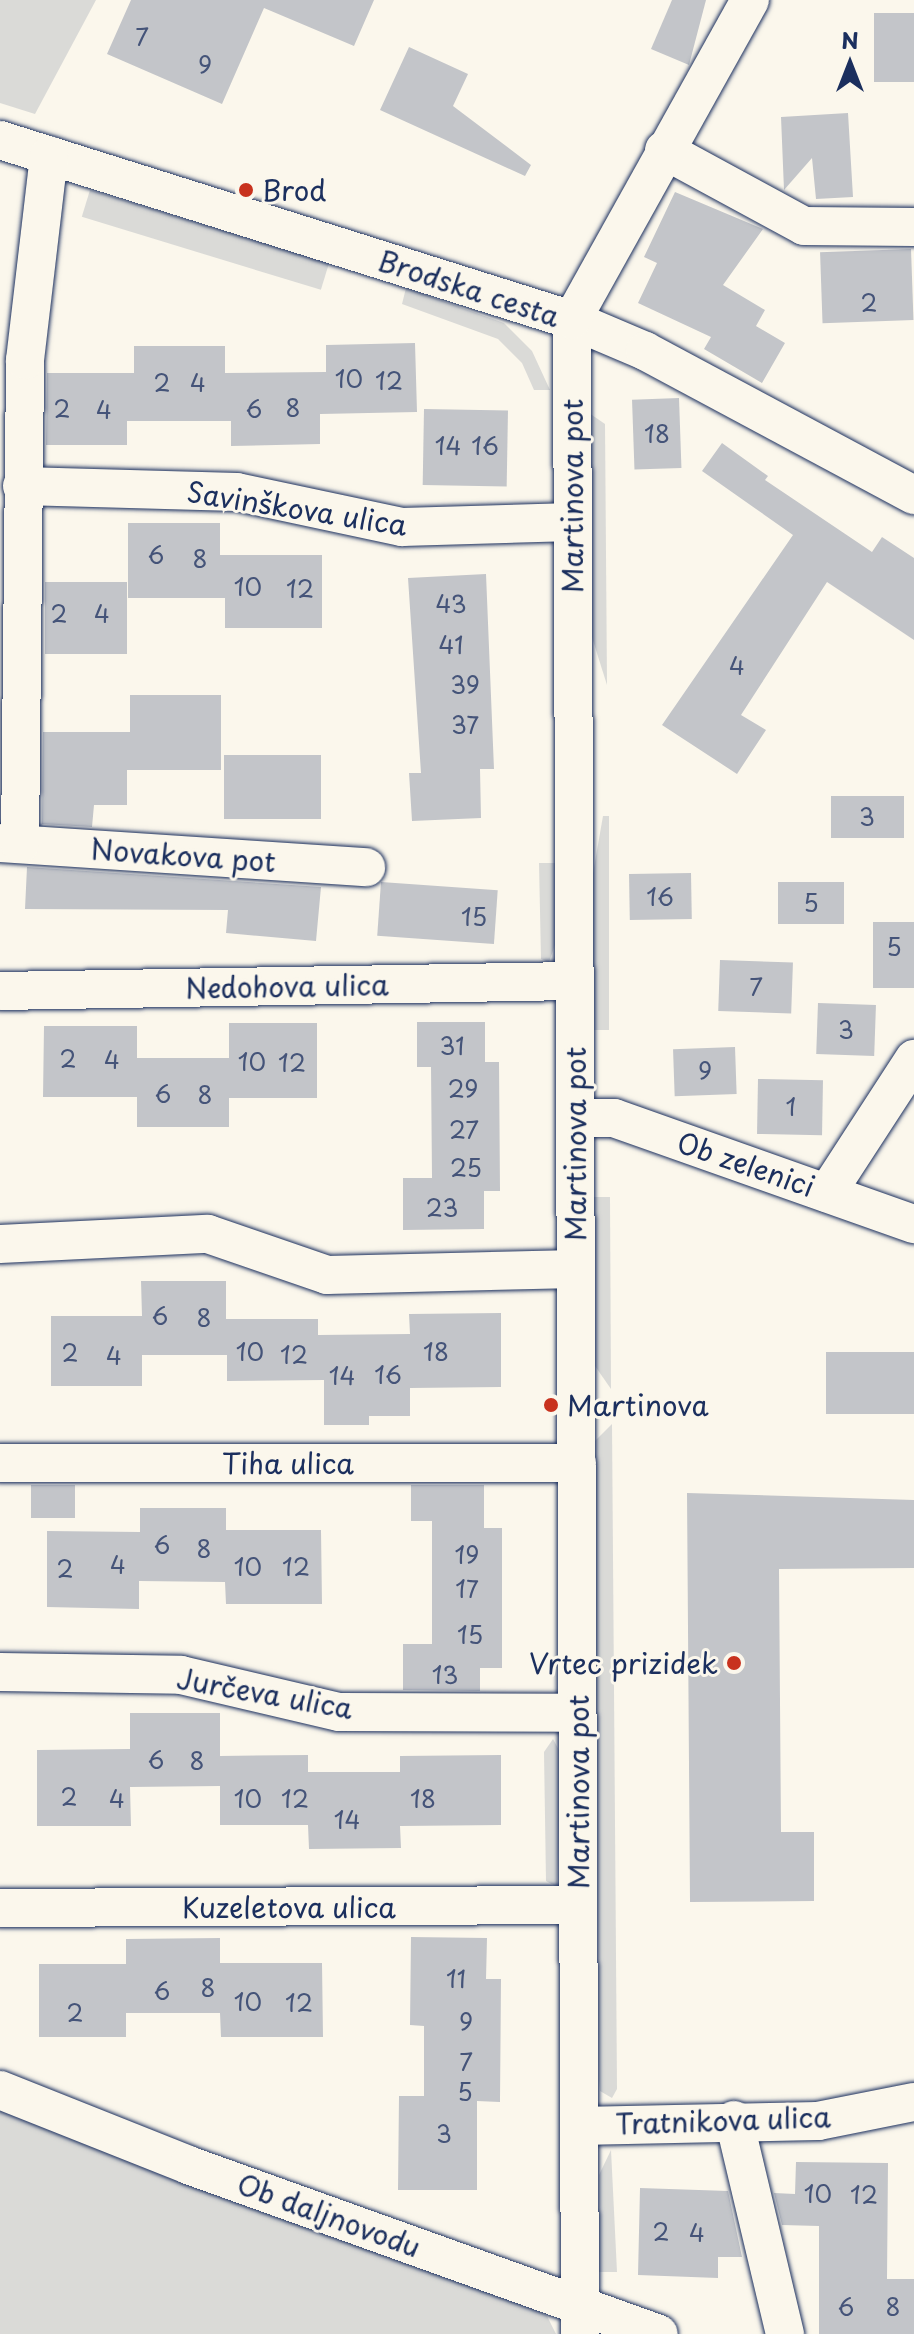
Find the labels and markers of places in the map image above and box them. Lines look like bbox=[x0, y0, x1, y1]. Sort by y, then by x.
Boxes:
place label: Brod bbox=[262, 173, 326, 207]
marker: Brod bbox=[237, 181, 255, 199]
place label: Martinova bbox=[567, 1388, 709, 1422]
marker: Martinova bbox=[542, 1396, 560, 1414]
place label: Vrtec prizidek bbox=[531, 1646, 718, 1680]
marker: Vrtec prizidek bbox=[725, 1654, 743, 1672]

